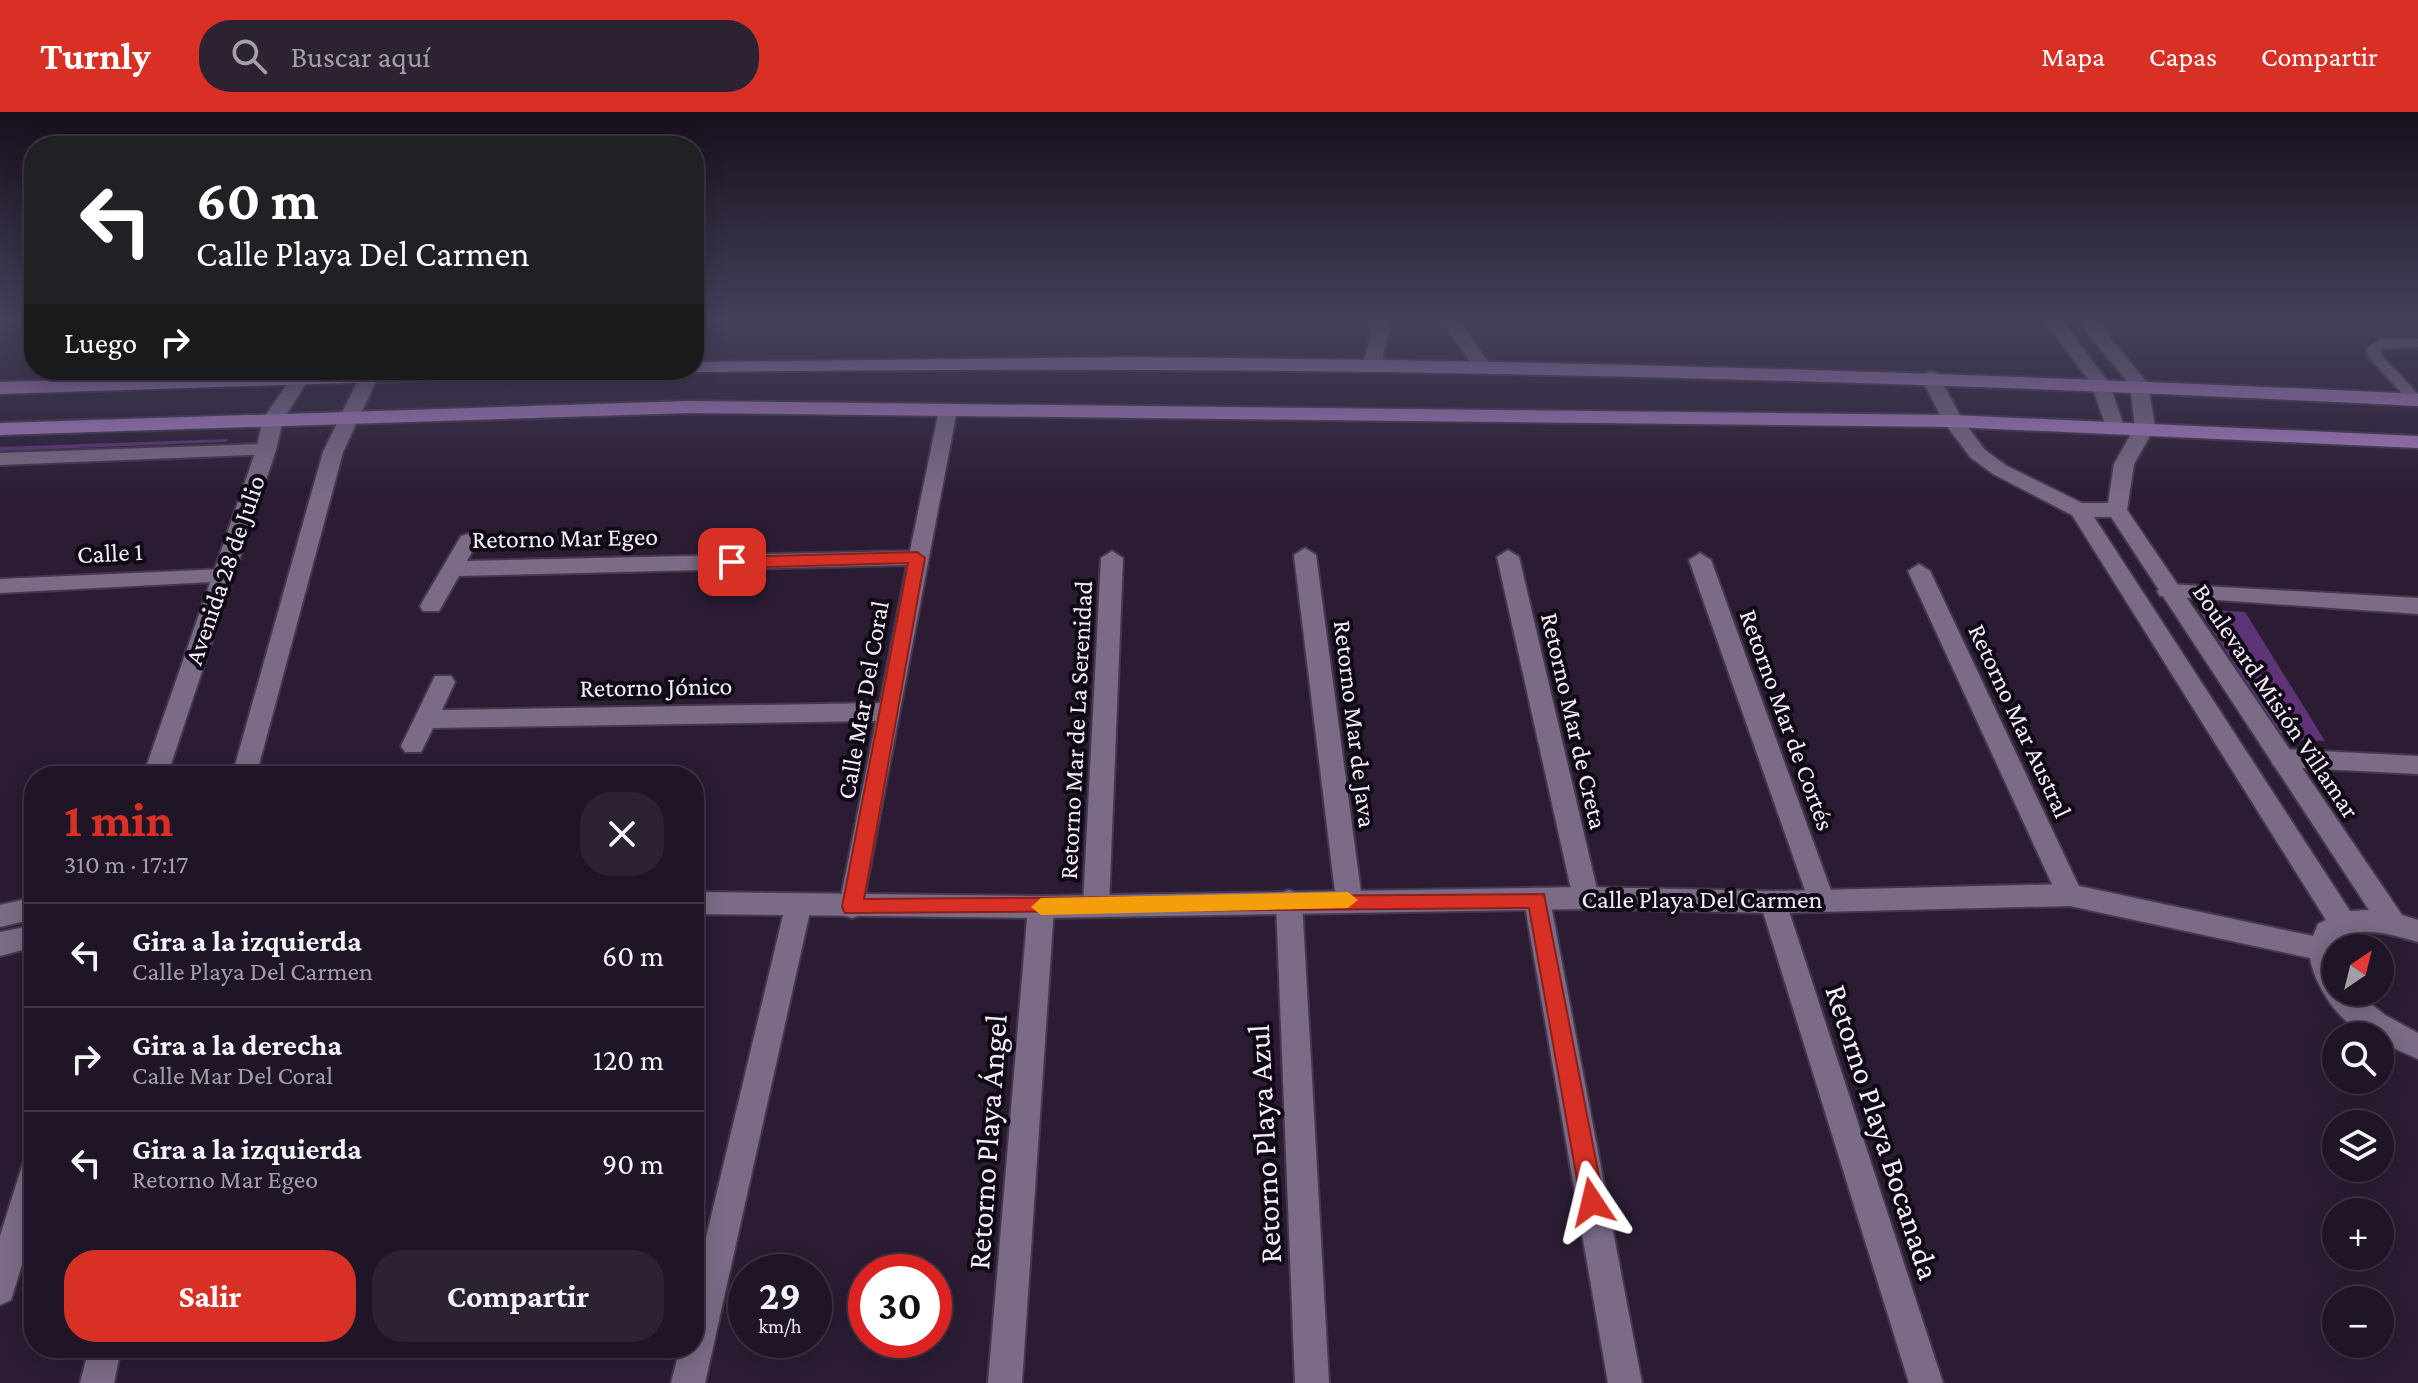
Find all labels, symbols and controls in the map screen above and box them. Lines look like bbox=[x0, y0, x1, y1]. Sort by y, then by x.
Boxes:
search box bbox=[199, 20, 759, 92]
icon: search bbox=[227, 34, 271, 78]
text: Turnly bbox=[40, 35, 151, 77]
text: Buscar aquí bbox=[291, 40, 430, 73]
text: Mapa bbox=[2041, 41, 2105, 72]
text: Capas bbox=[2149, 41, 2217, 72]
text: Compartir bbox=[2261, 41, 2378, 72]
icon: left bbox=[64, 168, 168, 272]
text: 60 m bbox=[196, 169, 319, 231]
text: Calle Playa Del Carmen bbox=[196, 234, 530, 274]
icon: right bbox=[153, 320, 197, 364]
text: Luego bbox=[64, 326, 137, 359]
street label: Avenida 28 de Julio bbox=[179, 472, 271, 668]
street label: Retorno Mar Egeo bbox=[472, 522, 658, 554]
pin bbox=[698, 528, 766, 596]
street label: Calle 1 bbox=[76, 537, 144, 569]
icon: arrive bbox=[710, 540, 754, 584]
street label: Boulevard Misión Villamar bbox=[2187, 578, 2365, 824]
street label: Retorno Mar de La Serenidad bbox=[1054, 579, 1098, 880]
street label: Calle Mar Del Coral bbox=[831, 598, 895, 802]
street label: Retorno Mar de Cortés bbox=[1734, 606, 1840, 834]
street label: Retorno Mar de Creta bbox=[1535, 610, 1613, 832]
street label: Retorno Mar de Java bbox=[1328, 619, 1382, 829]
street label: Retorno Mar Austral bbox=[1962, 620, 2078, 823]
street label: Retorno Jónico bbox=[579, 671, 733, 703]
button: close bbox=[580, 792, 664, 876]
text: 1 min bbox=[64, 793, 173, 846]
text: 310 m · 17:17 bbox=[64, 850, 188, 879]
street label: Calle Playa Del Carmen bbox=[1582, 885, 1822, 914]
text: Gira a la izquierda bbox=[132, 924, 362, 957]
icon: left bbox=[64, 933, 108, 977]
north arrow bbox=[2322, 934, 2394, 1006]
map controls bbox=[2322, 934, 2394, 1358]
text: 60 m bbox=[602, 939, 664, 972]
text: Calle Playa Del Carmen bbox=[132, 957, 373, 986]
street label: Retorno Playa Bocanada bbox=[1818, 980, 1948, 1284]
street label: Retorno Playa Ángel bbox=[960, 1013, 1014, 1271]
button: search bbox=[2322, 1022, 2394, 1094]
street label: Retorno Playa Azul bbox=[1240, 1023, 1288, 1265]
text: Gira a la derecha bbox=[132, 1028, 342, 1061]
icon: right bbox=[64, 1037, 108, 1081]
text: 120 m bbox=[593, 1043, 664, 1076]
text: Calle Mar Del Coral bbox=[132, 1061, 333, 1090]
button: layers bbox=[2322, 1110, 2394, 1182]
text: Gira a la izquierda bbox=[132, 1132, 362, 1165]
icon: left bbox=[64, 1141, 108, 1185]
text: 90 m bbox=[602, 1147, 664, 1180]
position arrow bbox=[1550, 1160, 1634, 1244]
text: Retorno Mar Egeo bbox=[132, 1165, 318, 1194]
button: + bbox=[2322, 1198, 2394, 1270]
button: Salir bbox=[64, 1250, 356, 1342]
button: Compartir bbox=[372, 1250, 664, 1342]
speed limit sign: 30 bbox=[848, 1254, 952, 1358]
text: 29 bbox=[759, 1273, 801, 1318]
button: − bbox=[2322, 1286, 2394, 1358]
text: km/h bbox=[758, 1315, 802, 1337]

